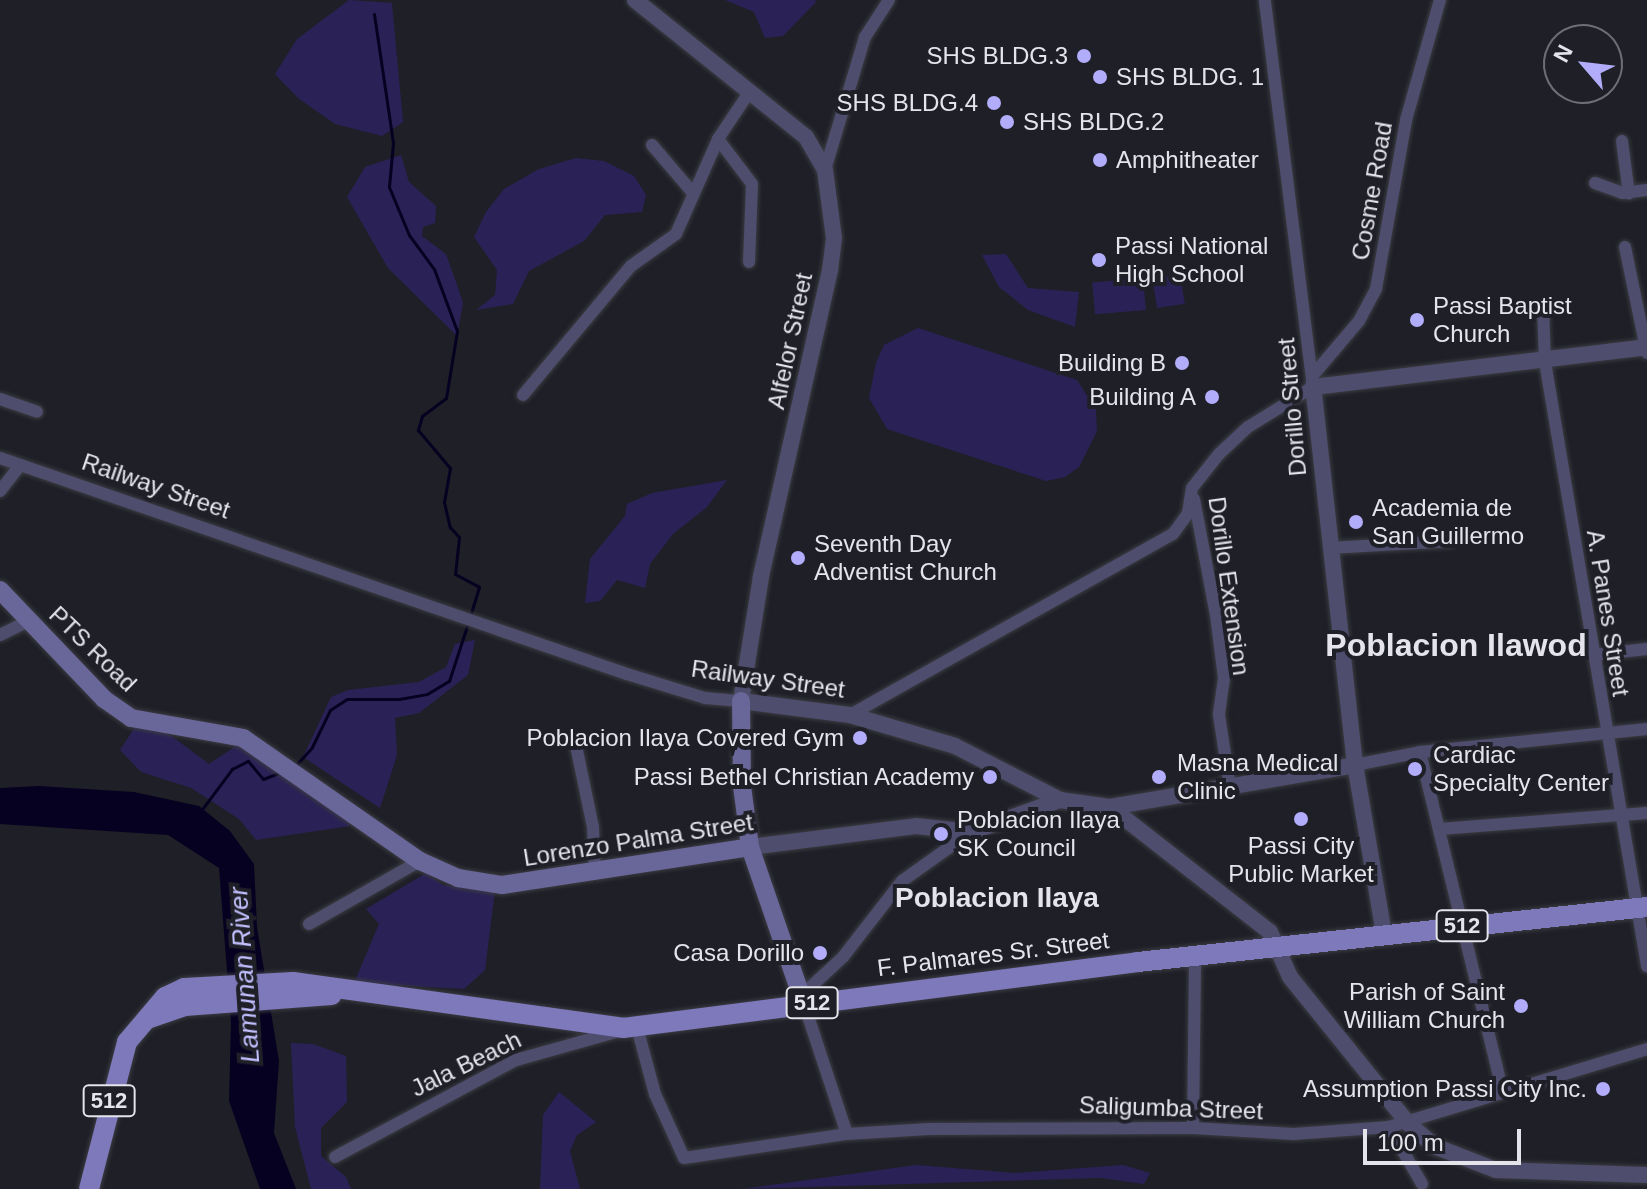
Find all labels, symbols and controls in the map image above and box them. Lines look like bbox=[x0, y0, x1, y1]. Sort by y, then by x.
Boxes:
north arrow bbox=[1543, 24, 1623, 104]
text: N bbox=[1548, 41, 1578, 66]
place label: SHS BLDG.3 bbox=[927, 42, 1068, 70]
marker: SHS BLDG.3 bbox=[1075, 47, 1093, 65]
place label: SHS BLDG. 1 bbox=[1116, 63, 1264, 91]
marker: SHS BLDG. 1 bbox=[1091, 68, 1109, 86]
place label: SHS BLDG.4 bbox=[837, 89, 978, 117]
marker: SHS BLDG.4 bbox=[985, 94, 1003, 112]
place label: SHS BLDG.2 bbox=[1023, 108, 1164, 136]
marker: SHS BLDG.2 bbox=[998, 113, 1016, 131]
street label: Cosme Road bbox=[1346, 120, 1398, 262]
place label: Amphitheater bbox=[1116, 146, 1259, 174]
marker: Amphitheater bbox=[1091, 151, 1109, 169]
place label: Passi National High School bbox=[1115, 232, 1268, 288]
marker: Passi National High School bbox=[1090, 251, 1108, 269]
street label: Alfelor Street bbox=[761, 270, 819, 412]
place label: Passi Baptist Church bbox=[1433, 292, 1572, 348]
marker: Passi Baptist Church bbox=[1408, 311, 1426, 329]
street label: Dorillo Street bbox=[1272, 337, 1312, 477]
place label: Building B bbox=[1058, 349, 1166, 377]
marker: Building B bbox=[1173, 354, 1191, 372]
place label: Building A bbox=[1088, 383, 1196, 411]
marker: Building A bbox=[1203, 388, 1221, 406]
street label: Railway Street bbox=[78, 447, 234, 525]
place label: Academia de San Guillermo bbox=[1372, 494, 1524, 550]
street label: Dorillo Extension bbox=[1202, 495, 1256, 677]
marker: Academia de San Guillermo bbox=[1347, 513, 1365, 531]
street label: A. Panes Street bbox=[1581, 528, 1635, 698]
place label: Seventh Day Adventist Church bbox=[814, 530, 997, 586]
marker: Seventh Day Adventist Church bbox=[789, 549, 807, 567]
street label: PTS Road bbox=[43, 600, 143, 698]
district label: Poblacion Ilawod bbox=[1325, 626, 1587, 664]
street label: Railway Street bbox=[689, 654, 847, 704]
place label: Poblacion Ilaya Covered Gym bbox=[527, 724, 844, 752]
marker: Poblacion Ilaya Covered Gym bbox=[851, 729, 869, 747]
place label: Cardiac Specialty Center bbox=[1433, 741, 1609, 797]
place label: Masna Medical Clinic bbox=[1177, 749, 1338, 805]
marker: Cardiac Specialty Center bbox=[1404, 758, 1426, 780]
place label: Passi Bethel Christian Academy bbox=[633, 763, 974, 791]
marker: Masna Medical Clinic bbox=[1148, 766, 1170, 788]
marker: Passi Bethel Christian Academy bbox=[981, 768, 999, 786]
place label: Poblacion Ilaya SK Council bbox=[957, 806, 1120, 862]
street label: Lorenzo Palma Street bbox=[521, 808, 755, 872]
marker: Passi City Public Market bbox=[1292, 810, 1310, 828]
marker: Poblacion Ilaya SK Council bbox=[932, 825, 950, 843]
place label: Passi City Public Market bbox=[1228, 832, 1374, 888]
district label: Poblacion Ilaya bbox=[895, 881, 1099, 915]
water label: Lamunan River bbox=[223, 886, 267, 1064]
road number: 512 bbox=[1434, 908, 1490, 944]
street label: F. Palmares Sr. Street bbox=[875, 925, 1111, 983]
place label: Casa Dorillo bbox=[673, 939, 804, 967]
marker: Casa Dorillo bbox=[811, 944, 829, 962]
place label: Parish of Saint William Church bbox=[1344, 978, 1505, 1034]
road number: 512 bbox=[784, 985, 840, 1021]
marker: Parish of Saint William Church bbox=[1512, 997, 1530, 1015]
street label: Jala Beach bbox=[406, 1025, 526, 1103]
place label: Assumption Passi City Inc. bbox=[1303, 1075, 1587, 1103]
marker: Assumption Passi City Inc. bbox=[1594, 1080, 1612, 1098]
road number: 512 bbox=[81, 1083, 137, 1119]
street label: Saligumba Street bbox=[1079, 1090, 1263, 1126]
scale bar bbox=[1367, 1113, 1525, 1163]
text: 100 m bbox=[1377, 1129, 1444, 1156]

